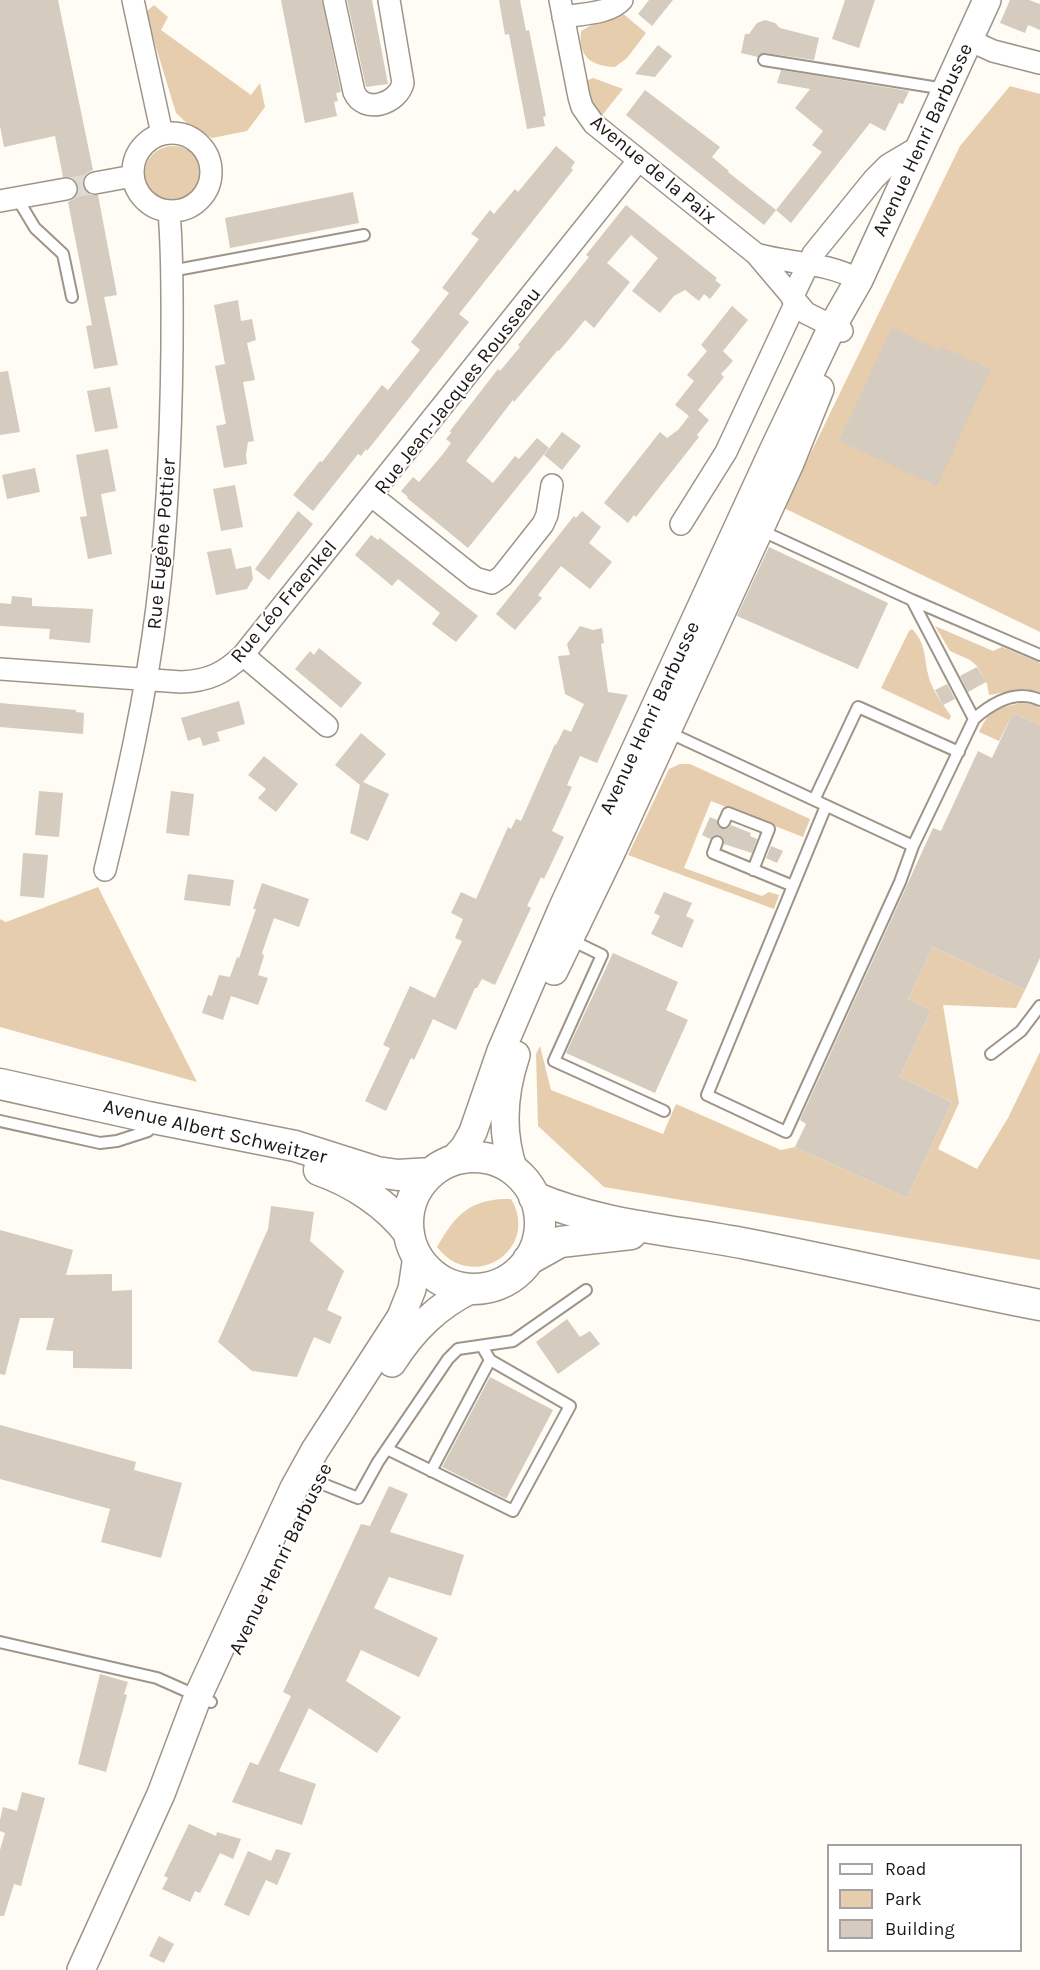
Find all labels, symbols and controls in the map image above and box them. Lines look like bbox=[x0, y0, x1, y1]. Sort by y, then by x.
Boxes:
street label: Avenue Henri Barbusse bbox=[868, 40, 978, 240]
street label: Avenue de la Paix bbox=[585, 110, 721, 230]
street label: Rue Jean-Jacques Rousseau bbox=[370, 283, 546, 499]
street label: Rue Eugène Pottier bbox=[143, 457, 181, 631]
street label: Rue Léo Fraenkel bbox=[226, 536, 342, 668]
street label: Avenue Henri Barbusse bbox=[595, 618, 705, 818]
street label: Avenue Albert Schweitzer bbox=[101, 1095, 329, 1169]
street label: Avenue Henri Barbusse bbox=[224, 1459, 338, 1659]
legend bbox=[827, 1844, 1022, 1952]
text: Road bbox=[885, 1858, 926, 1880]
text: Park bbox=[885, 1888, 922, 1910]
text: Building bbox=[885, 1918, 955, 1940]

